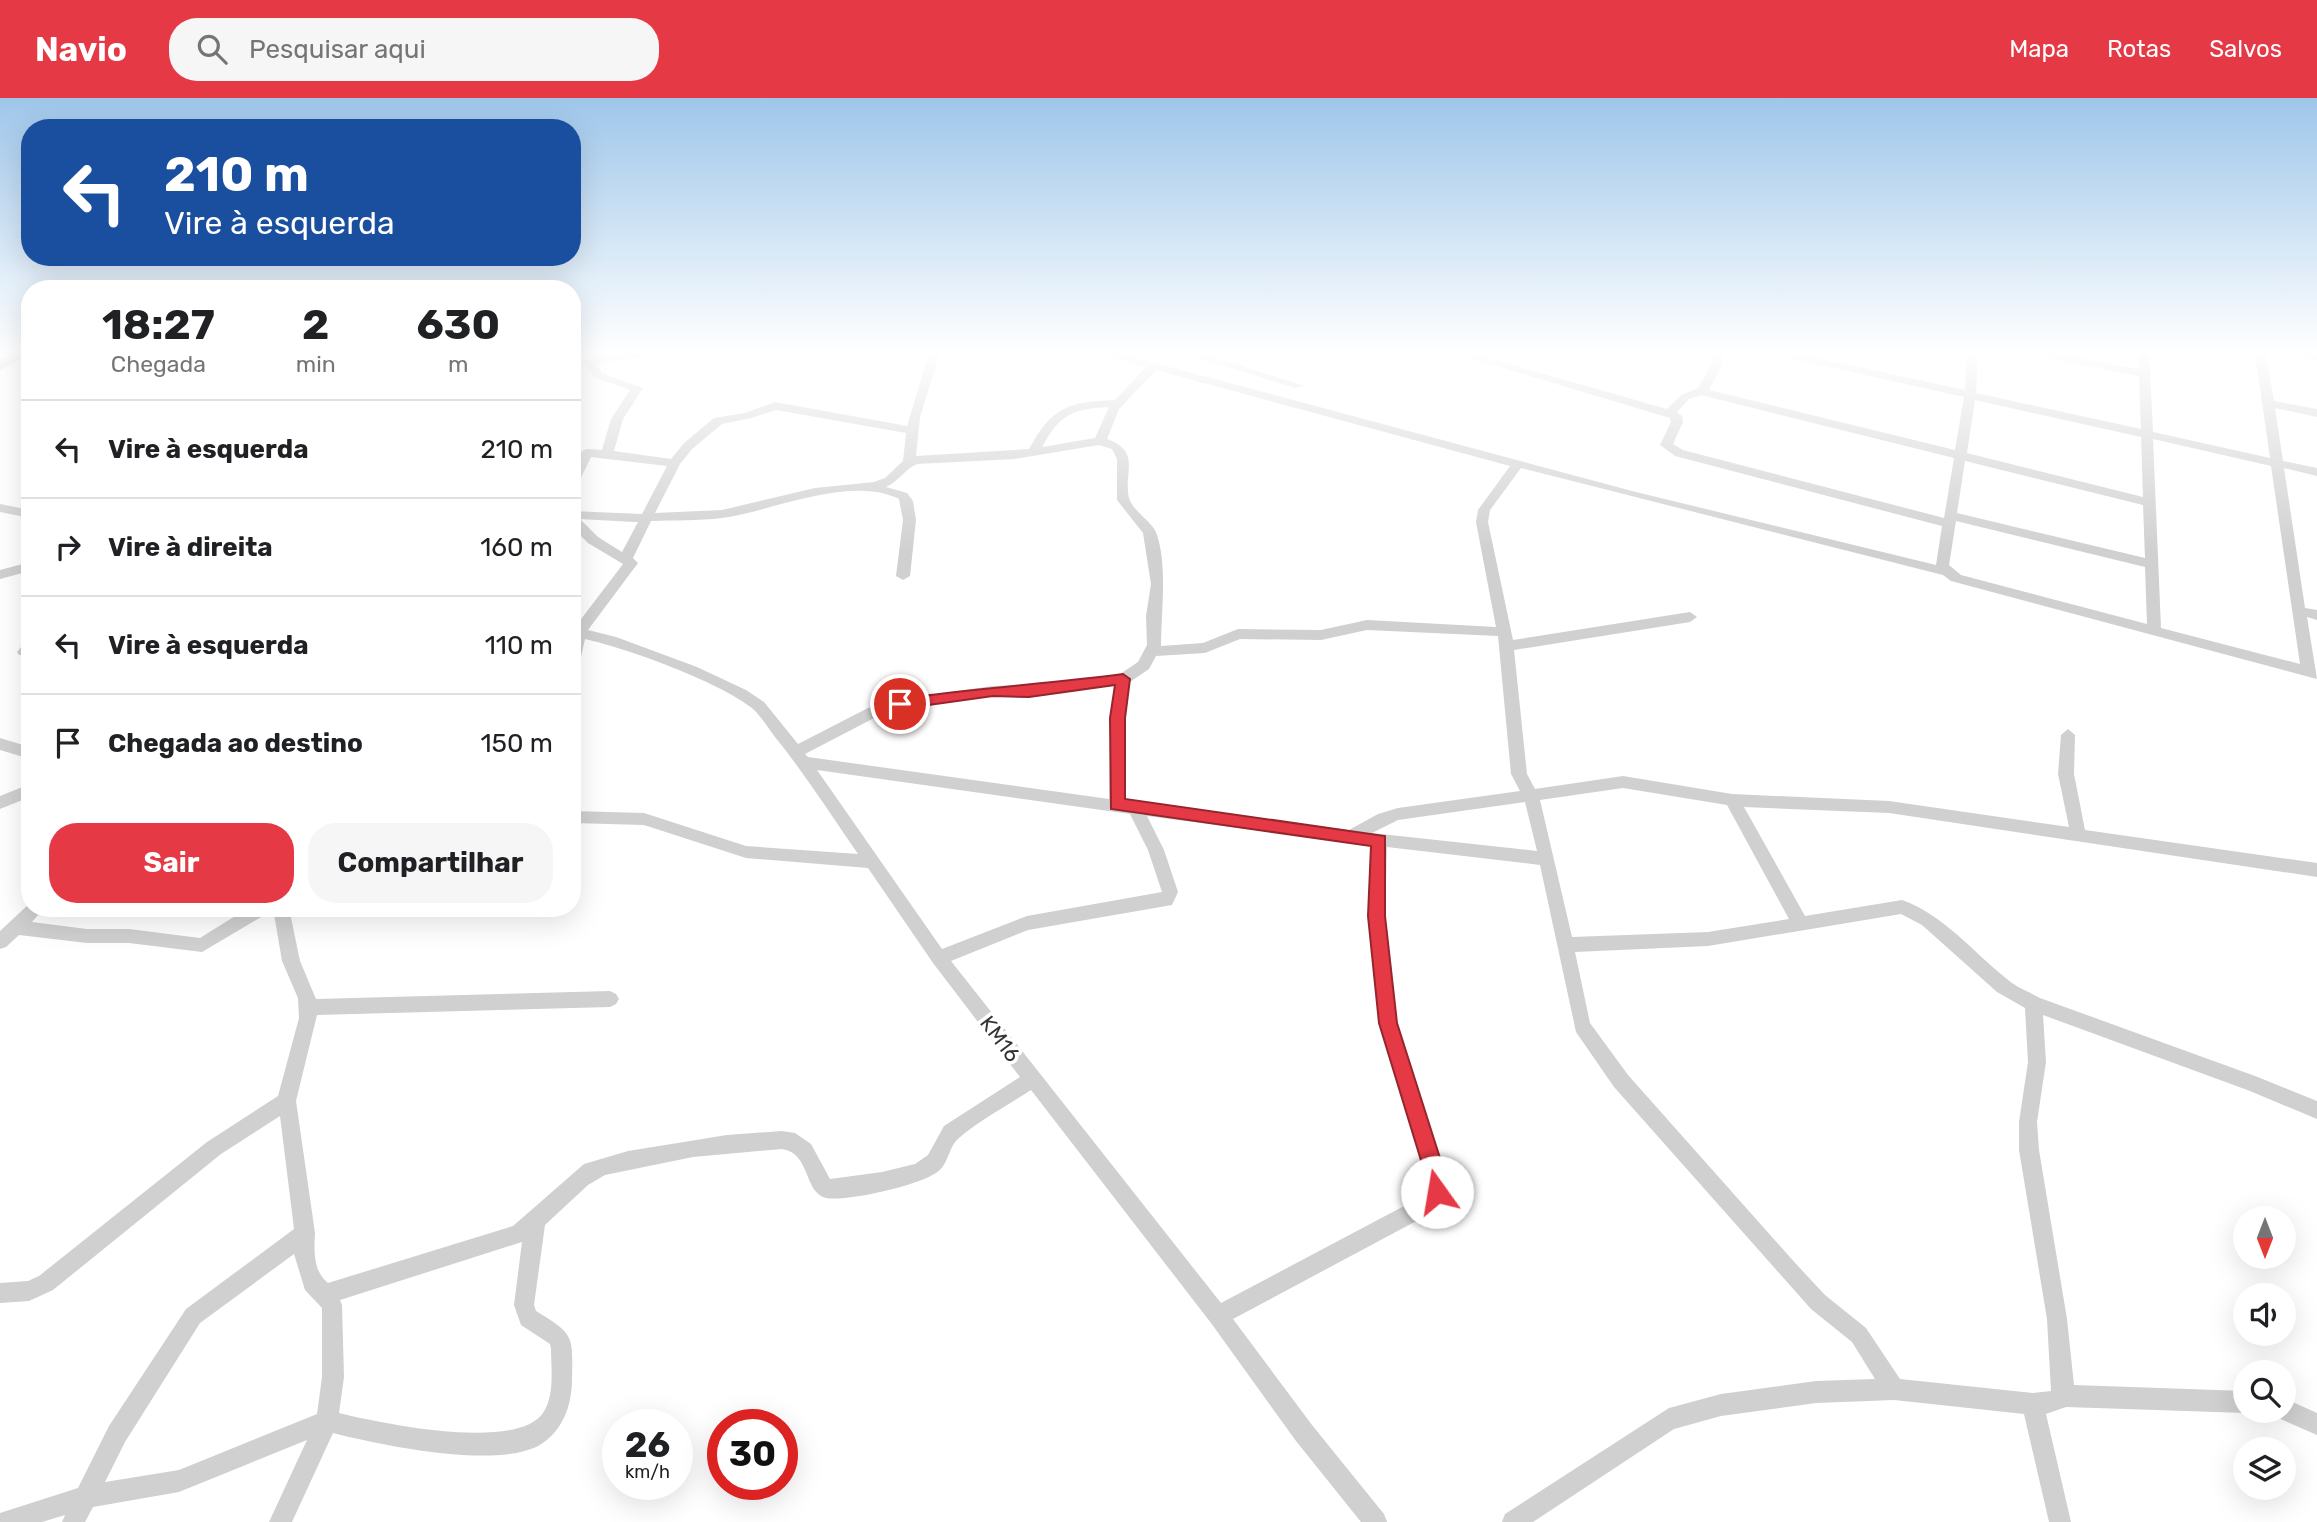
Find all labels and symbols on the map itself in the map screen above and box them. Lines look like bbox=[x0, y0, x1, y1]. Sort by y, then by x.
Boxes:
pin bbox=[870, 674, 930, 734]
street label: KM16 bbox=[975, 1011, 1026, 1067]
position arrow bbox=[1400, 1155, 1474, 1229]
north arrow bbox=[2233, 1206, 2296, 1269]
speed limit sign: 30 bbox=[707, 1409, 798, 1500]

